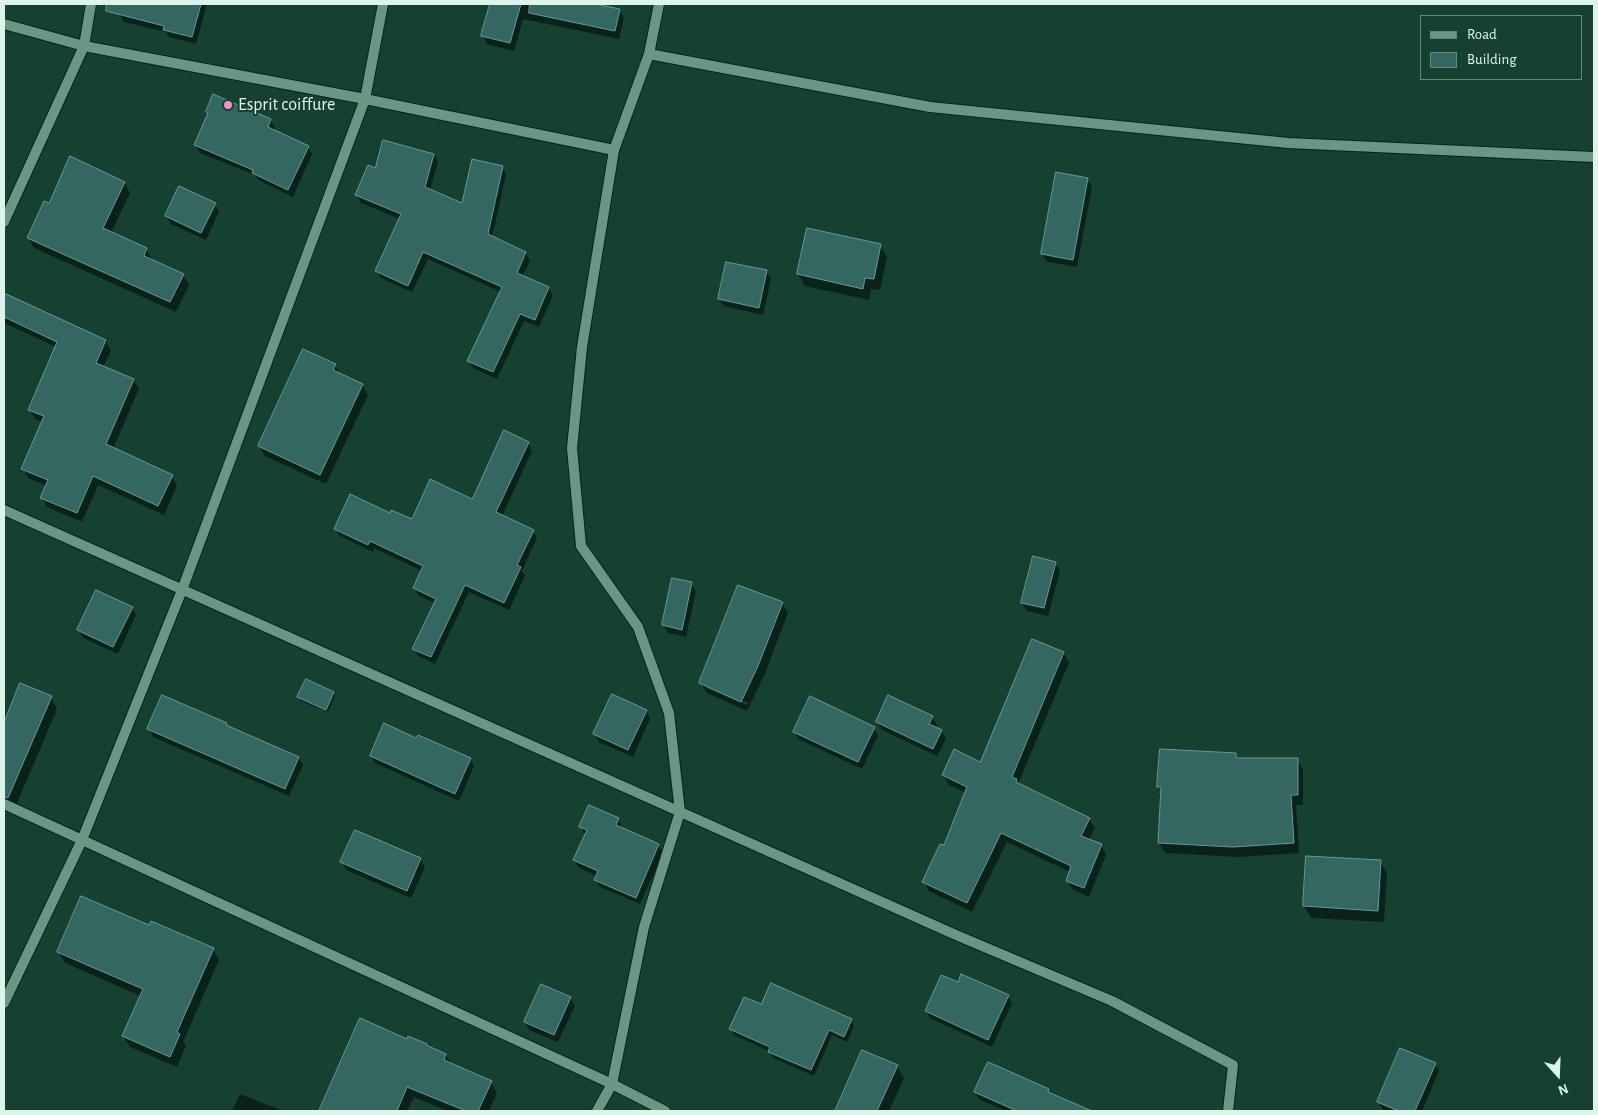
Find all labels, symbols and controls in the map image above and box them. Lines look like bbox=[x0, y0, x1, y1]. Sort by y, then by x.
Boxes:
legend bbox=[1420, 15, 1583, 80]
text: Road bbox=[1467, 27, 1497, 42]
text: Building bbox=[1467, 52, 1517, 67]
place label: Esprit coiffure bbox=[238, 94, 335, 116]
marker: Esprit coiffure bbox=[222, 99, 234, 111]
north arrow bbox=[1533, 1050, 1583, 1100]
text: N bbox=[1556, 1081, 1570, 1097]

